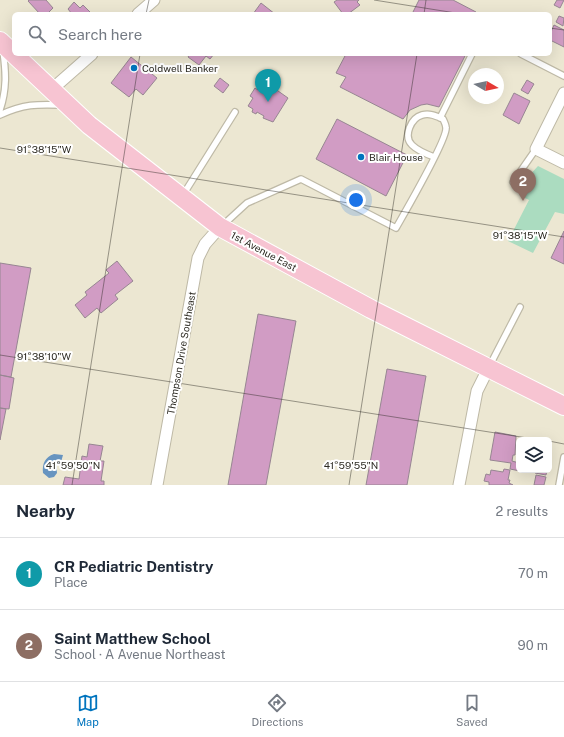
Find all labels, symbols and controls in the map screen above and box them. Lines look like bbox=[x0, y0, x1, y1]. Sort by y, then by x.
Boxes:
search box bbox=[12, 12, 552, 56]
icon: search bbox=[26, 23, 48, 45]
text: Search here bbox=[58, 26, 142, 43]
place label: Coldwell Banker bbox=[142, 62, 218, 74]
marker: Coldwell Banker bbox=[129, 63, 139, 73]
north arrow bbox=[468, 68, 504, 104]
pin: 1 bbox=[255, 69, 281, 102]
text: 91°38'15"W bbox=[17, 143, 72, 155]
place label: Blair House bbox=[369, 151, 423, 163]
marker: Blair House bbox=[356, 152, 366, 162]
pin: 2 bbox=[510, 168, 536, 201]
your location bbox=[346, 190, 366, 210]
street label: 1st Avenue East bbox=[229, 229, 299, 273]
text: 91°38'15"W bbox=[493, 229, 548, 241]
street label: Thompson Drive Southeast bbox=[164, 290, 198, 416]
text: 91°38'10"W bbox=[17, 350, 72, 362]
map controls bbox=[516, 437, 552, 473]
button: layers bbox=[516, 437, 552, 473]
text: 41°59'50"N bbox=[46, 459, 100, 471]
text: 41°59'55"N bbox=[324, 459, 378, 471]
text: Nearby bbox=[16, 501, 75, 521]
text: 2 results bbox=[496, 504, 548, 519]
text: CR Pediatric Dentistry bbox=[54, 558, 213, 575]
text: 1 bbox=[26, 566, 32, 581]
text: 70 m bbox=[518, 566, 548, 581]
text: Place bbox=[54, 575, 88, 590]
text: Saint Matthew School bbox=[54, 630, 211, 647]
text: 2 bbox=[25, 638, 33, 653]
text: 90 m bbox=[518, 638, 548, 653]
text: School · A Avenue Northeast bbox=[54, 647, 226, 662]
tab: Map bbox=[76, 692, 99, 728]
tab: Directions bbox=[252, 692, 303, 728]
tab: Saved bbox=[456, 692, 488, 728]

